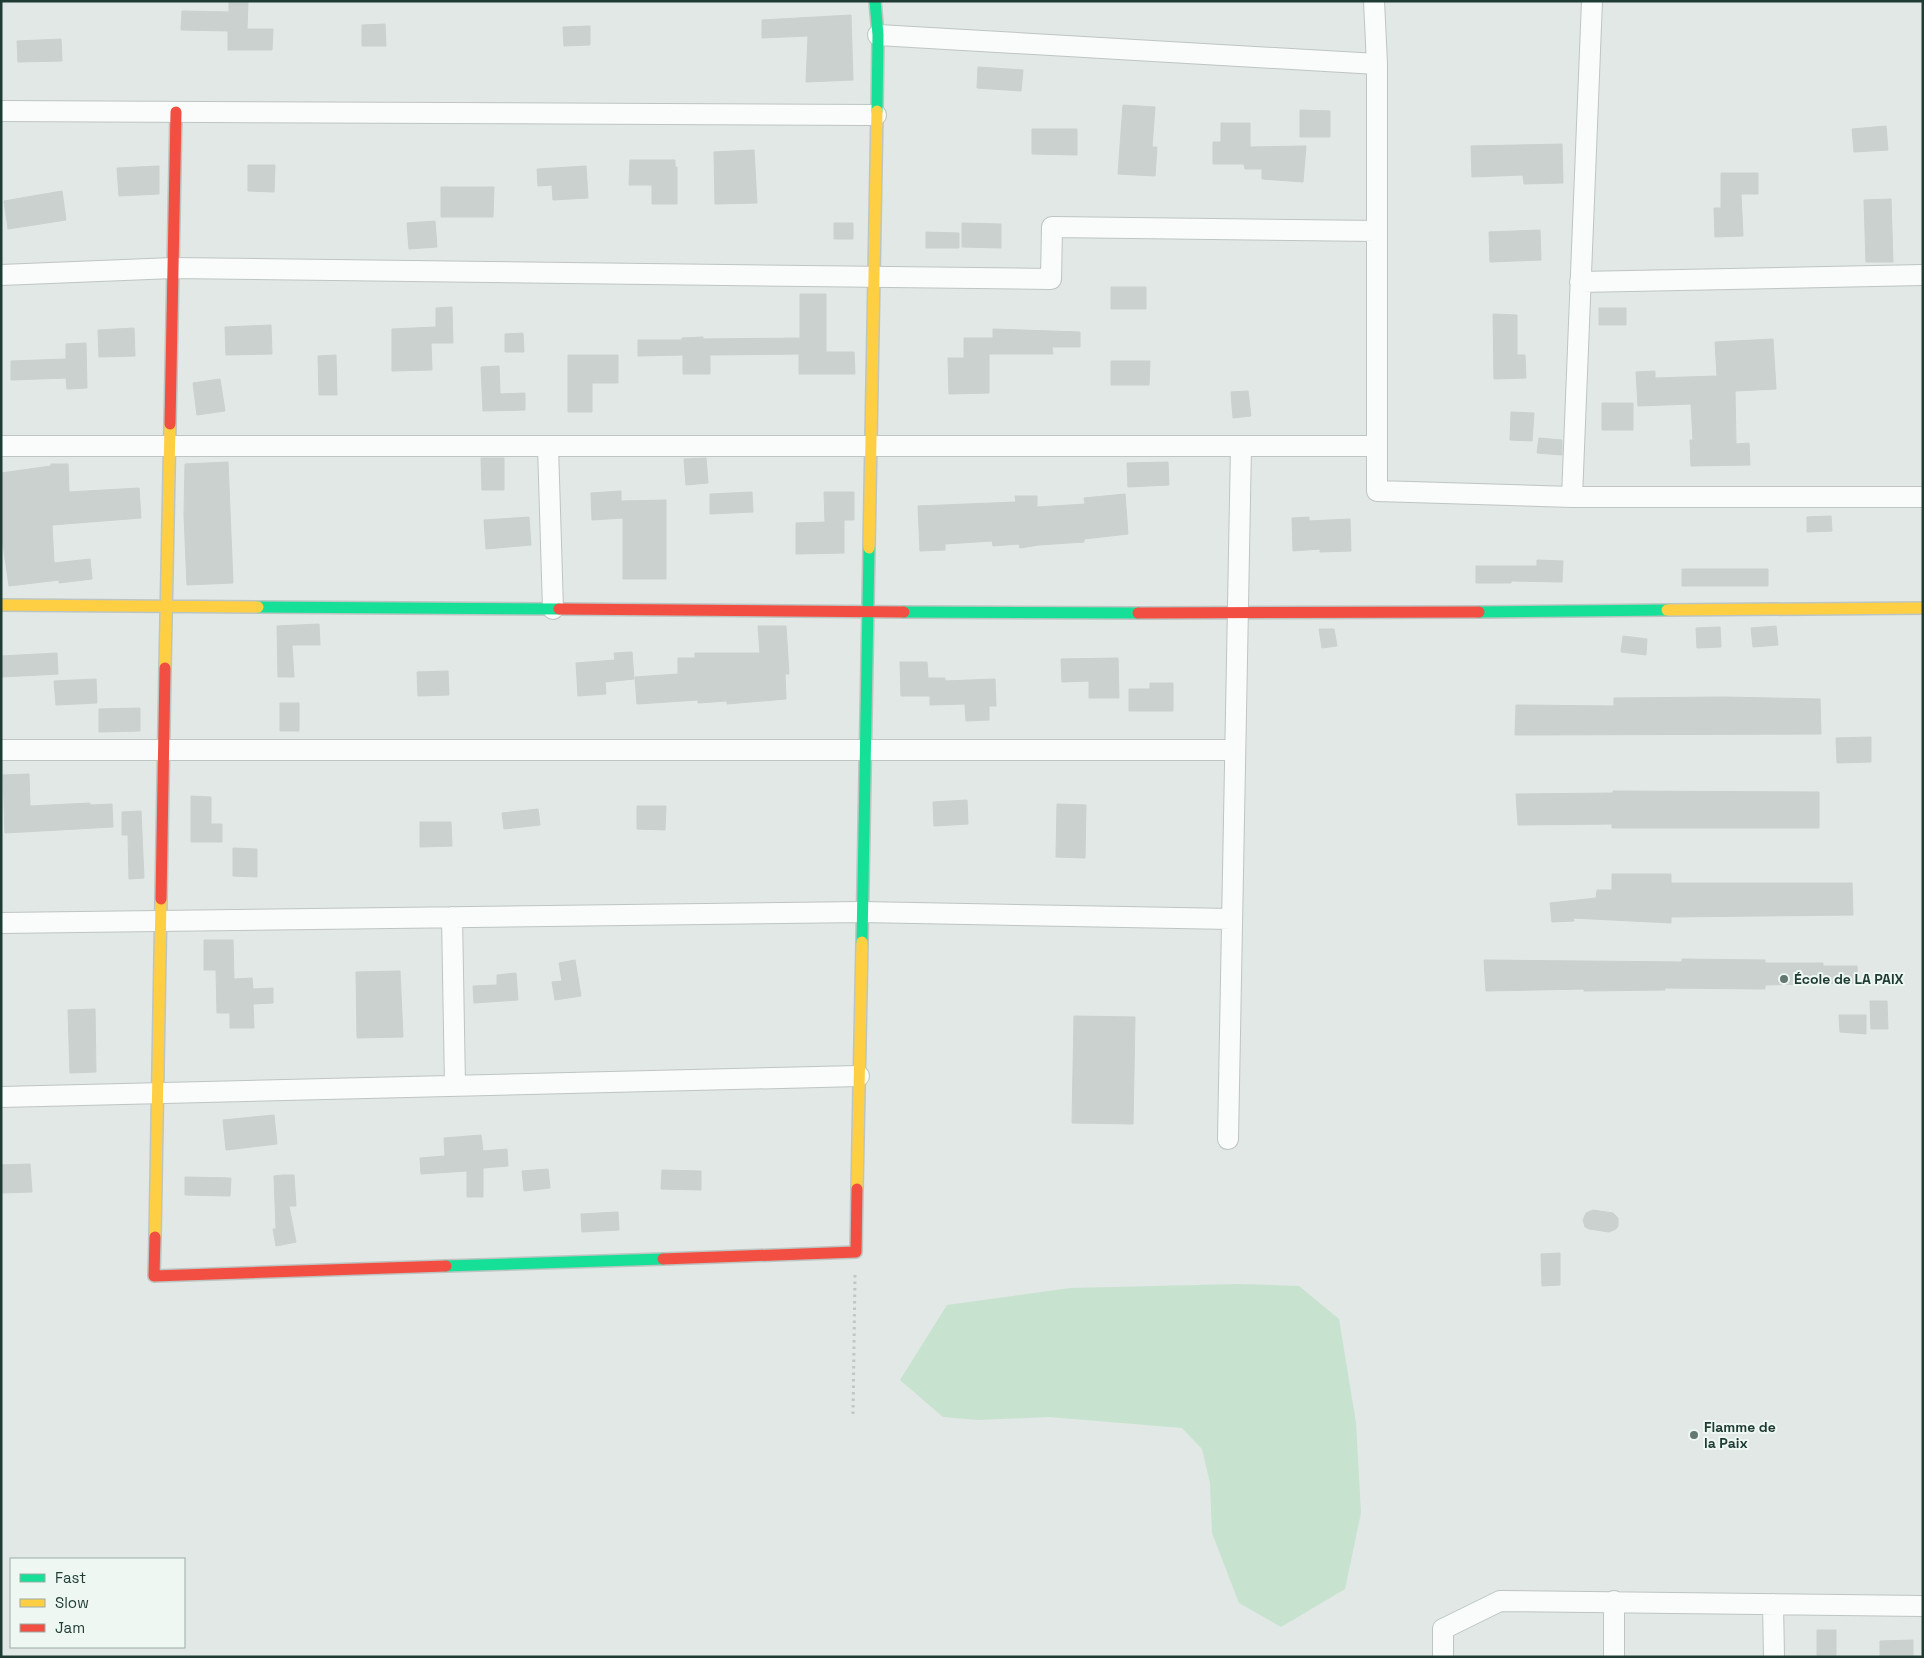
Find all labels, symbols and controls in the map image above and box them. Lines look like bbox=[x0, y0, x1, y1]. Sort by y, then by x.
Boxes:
place label: École de LA PAIX bbox=[1794, 970, 1904, 988]
marker: École de LA PAIX bbox=[1778, 973, 1790, 985]
place label: Flamme de la Paix bbox=[1704, 1418, 1776, 1452]
marker: Flamme de la Paix bbox=[1688, 1429, 1700, 1441]
legend bbox=[10, 1558, 185, 1648]
text: Fast bbox=[55, 1568, 86, 1587]
text: Slow bbox=[55, 1593, 89, 1612]
text: Jam bbox=[55, 1618, 85, 1637]

